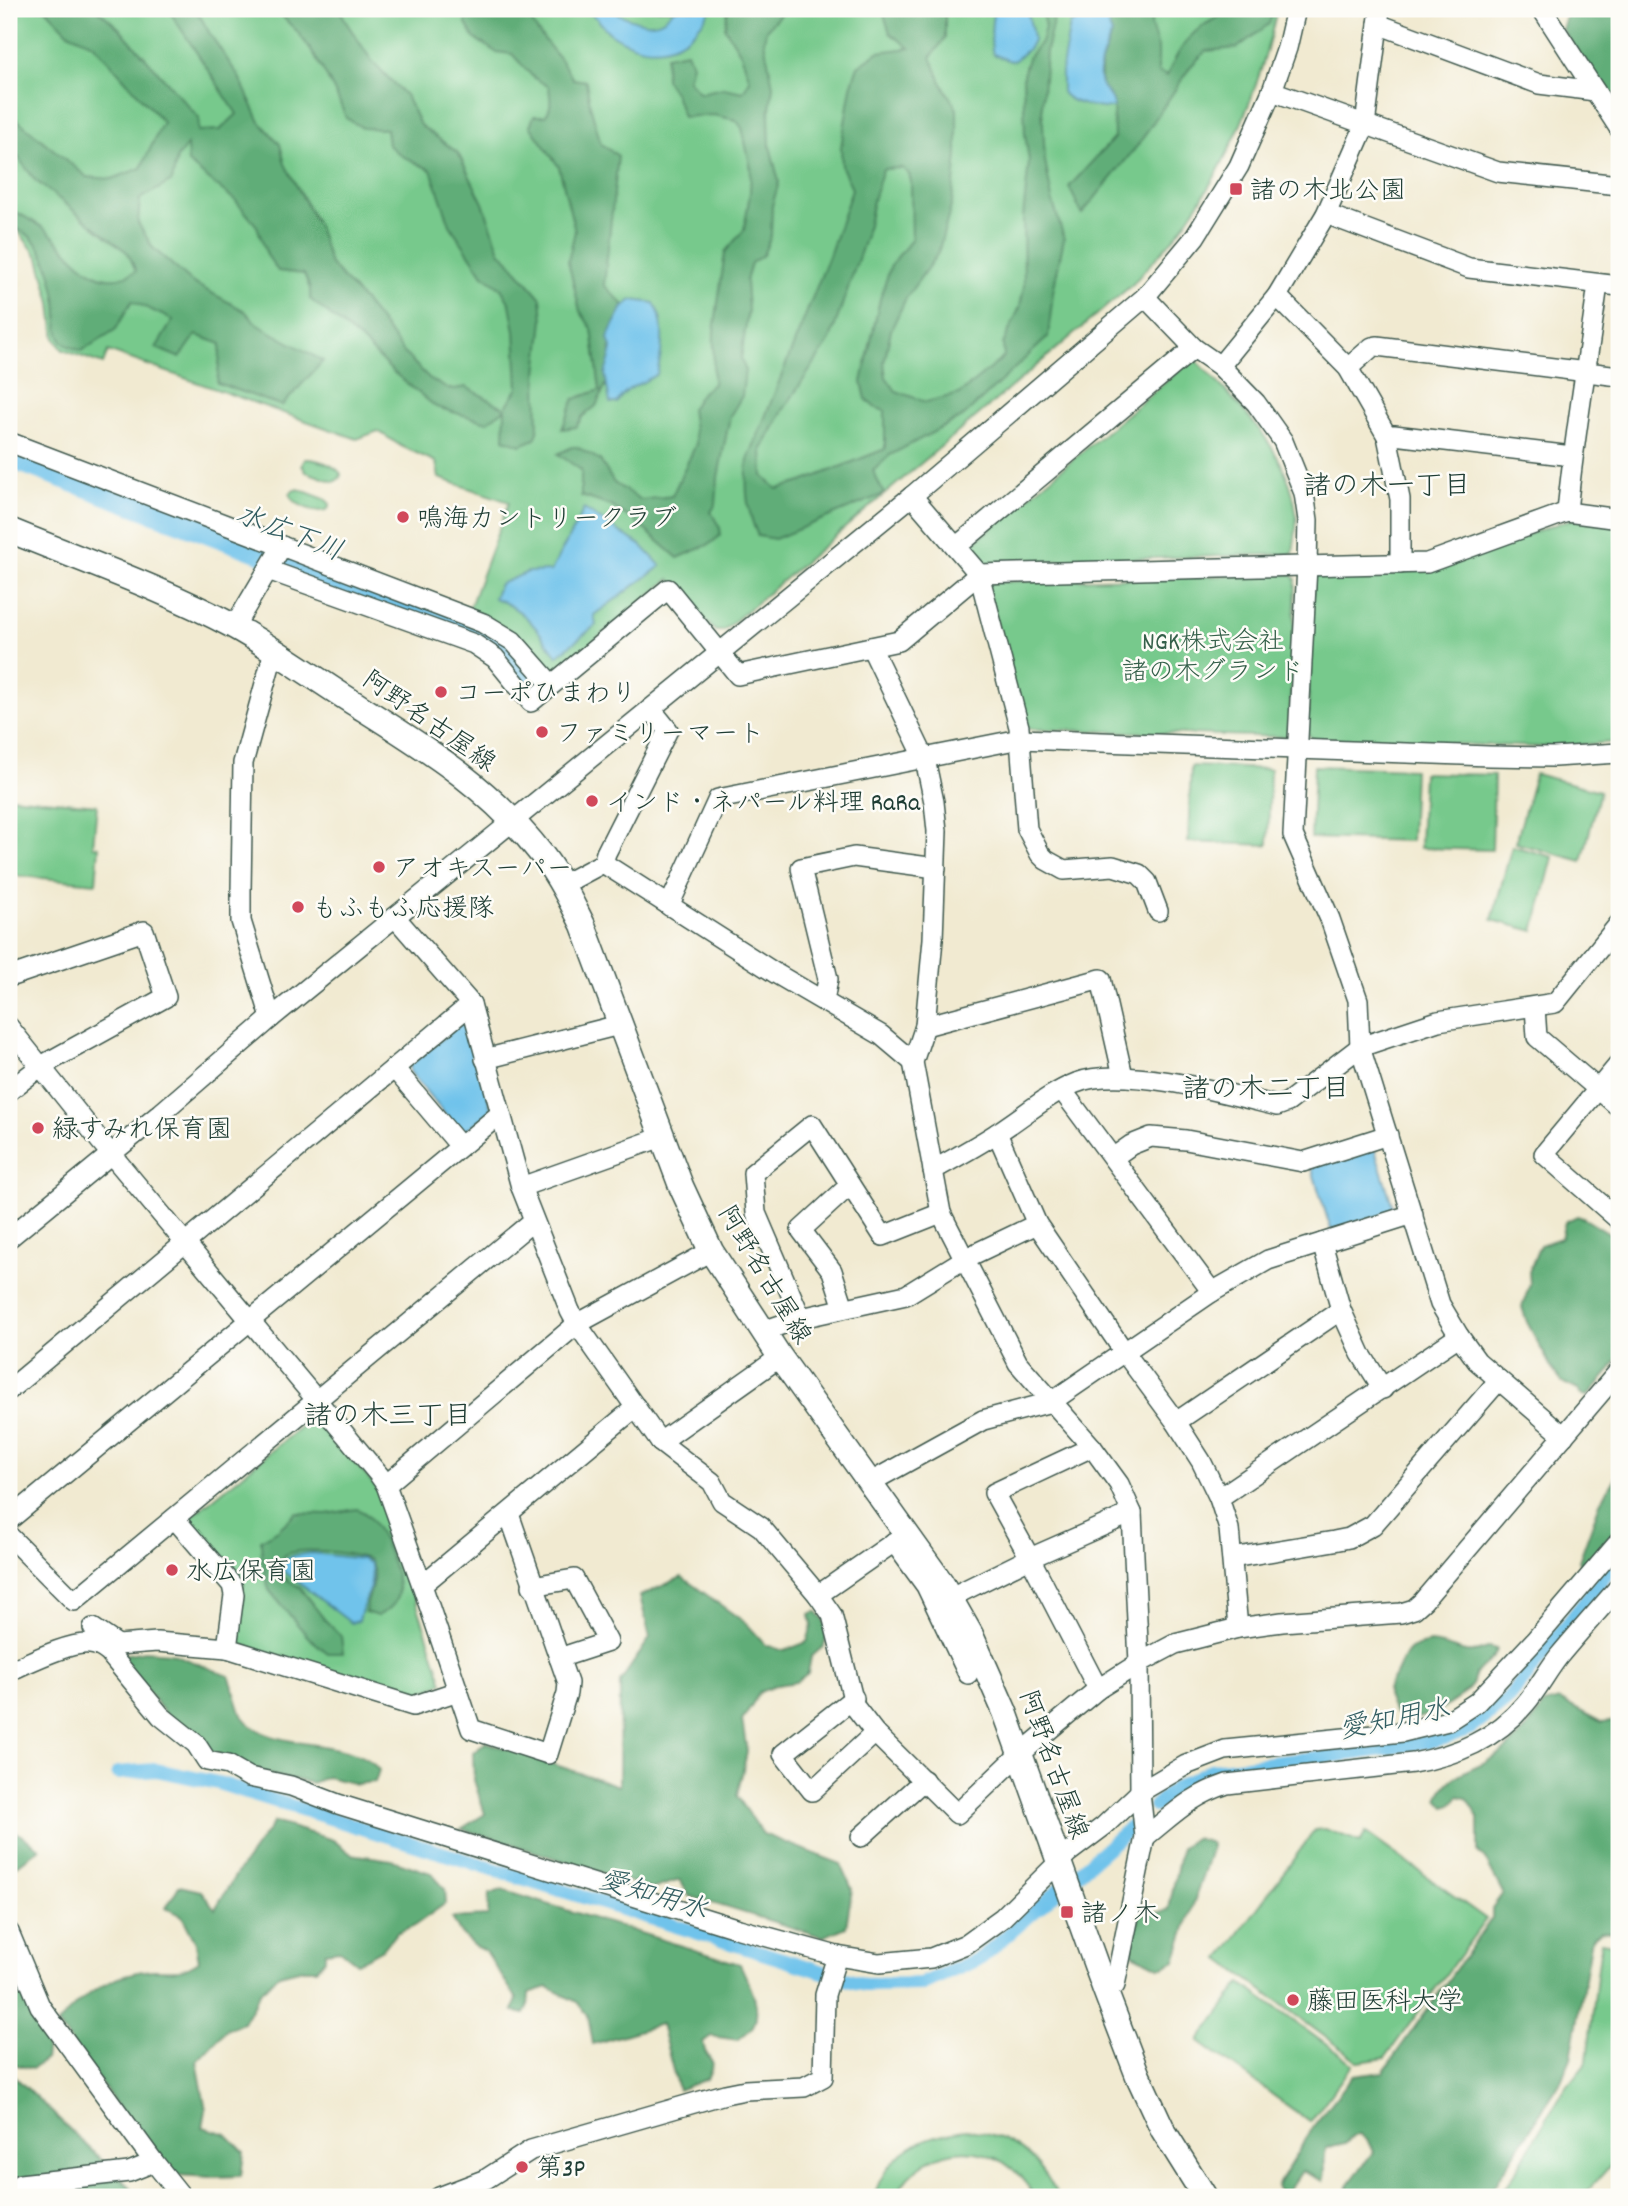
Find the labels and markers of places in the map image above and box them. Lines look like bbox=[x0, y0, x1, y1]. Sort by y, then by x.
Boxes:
place label: 諸の木北公園 bbox=[1250, 174, 1406, 211]
marker: 諸の木北公園 bbox=[1228, 181, 1244, 197]
place label: 鳴海カントリークラブ bbox=[417, 502, 677, 539]
marker: 鳴海カントリークラブ bbox=[395, 509, 411, 525]
place label: コーポひまわり bbox=[455, 677, 637, 714]
marker: コーポひまわり bbox=[433, 684, 449, 700]
place label: ファミリーマート bbox=[556, 717, 765, 754]
marker: ファミリーマート bbox=[534, 724, 550, 740]
place label: インド・ネパール料理 RaRa bbox=[606, 786, 921, 823]
marker: インド・ネパール料理 RaRa bbox=[584, 793, 600, 809]
place label: アオキスーパー bbox=[393, 852, 572, 889]
marker: アオキスーパー bbox=[371, 859, 387, 875]
place label: もふもふ応援隊 bbox=[312, 892, 494, 929]
marker: もふもふ応援隊 bbox=[290, 899, 306, 915]
place label: 緑すみれ保育園 bbox=[52, 1113, 232, 1150]
marker: 緑すみれ保育園 bbox=[30, 1120, 46, 1136]
place label: 水広保育園 bbox=[186, 1555, 316, 1592]
marker: 水広保育園 bbox=[164, 1562, 180, 1578]
place label: 諸ノ木 bbox=[1081, 1897, 1159, 1934]
marker: 諸ノ木 bbox=[1059, 1904, 1075, 1920]
place label: 藤田医科大学 bbox=[1307, 1985, 1463, 2022]
marker: 藤田医科大学 bbox=[1285, 1992, 1301, 2008]
place label: 第3P bbox=[536, 2152, 585, 2189]
marker: 第3P bbox=[514, 2159, 530, 2175]

